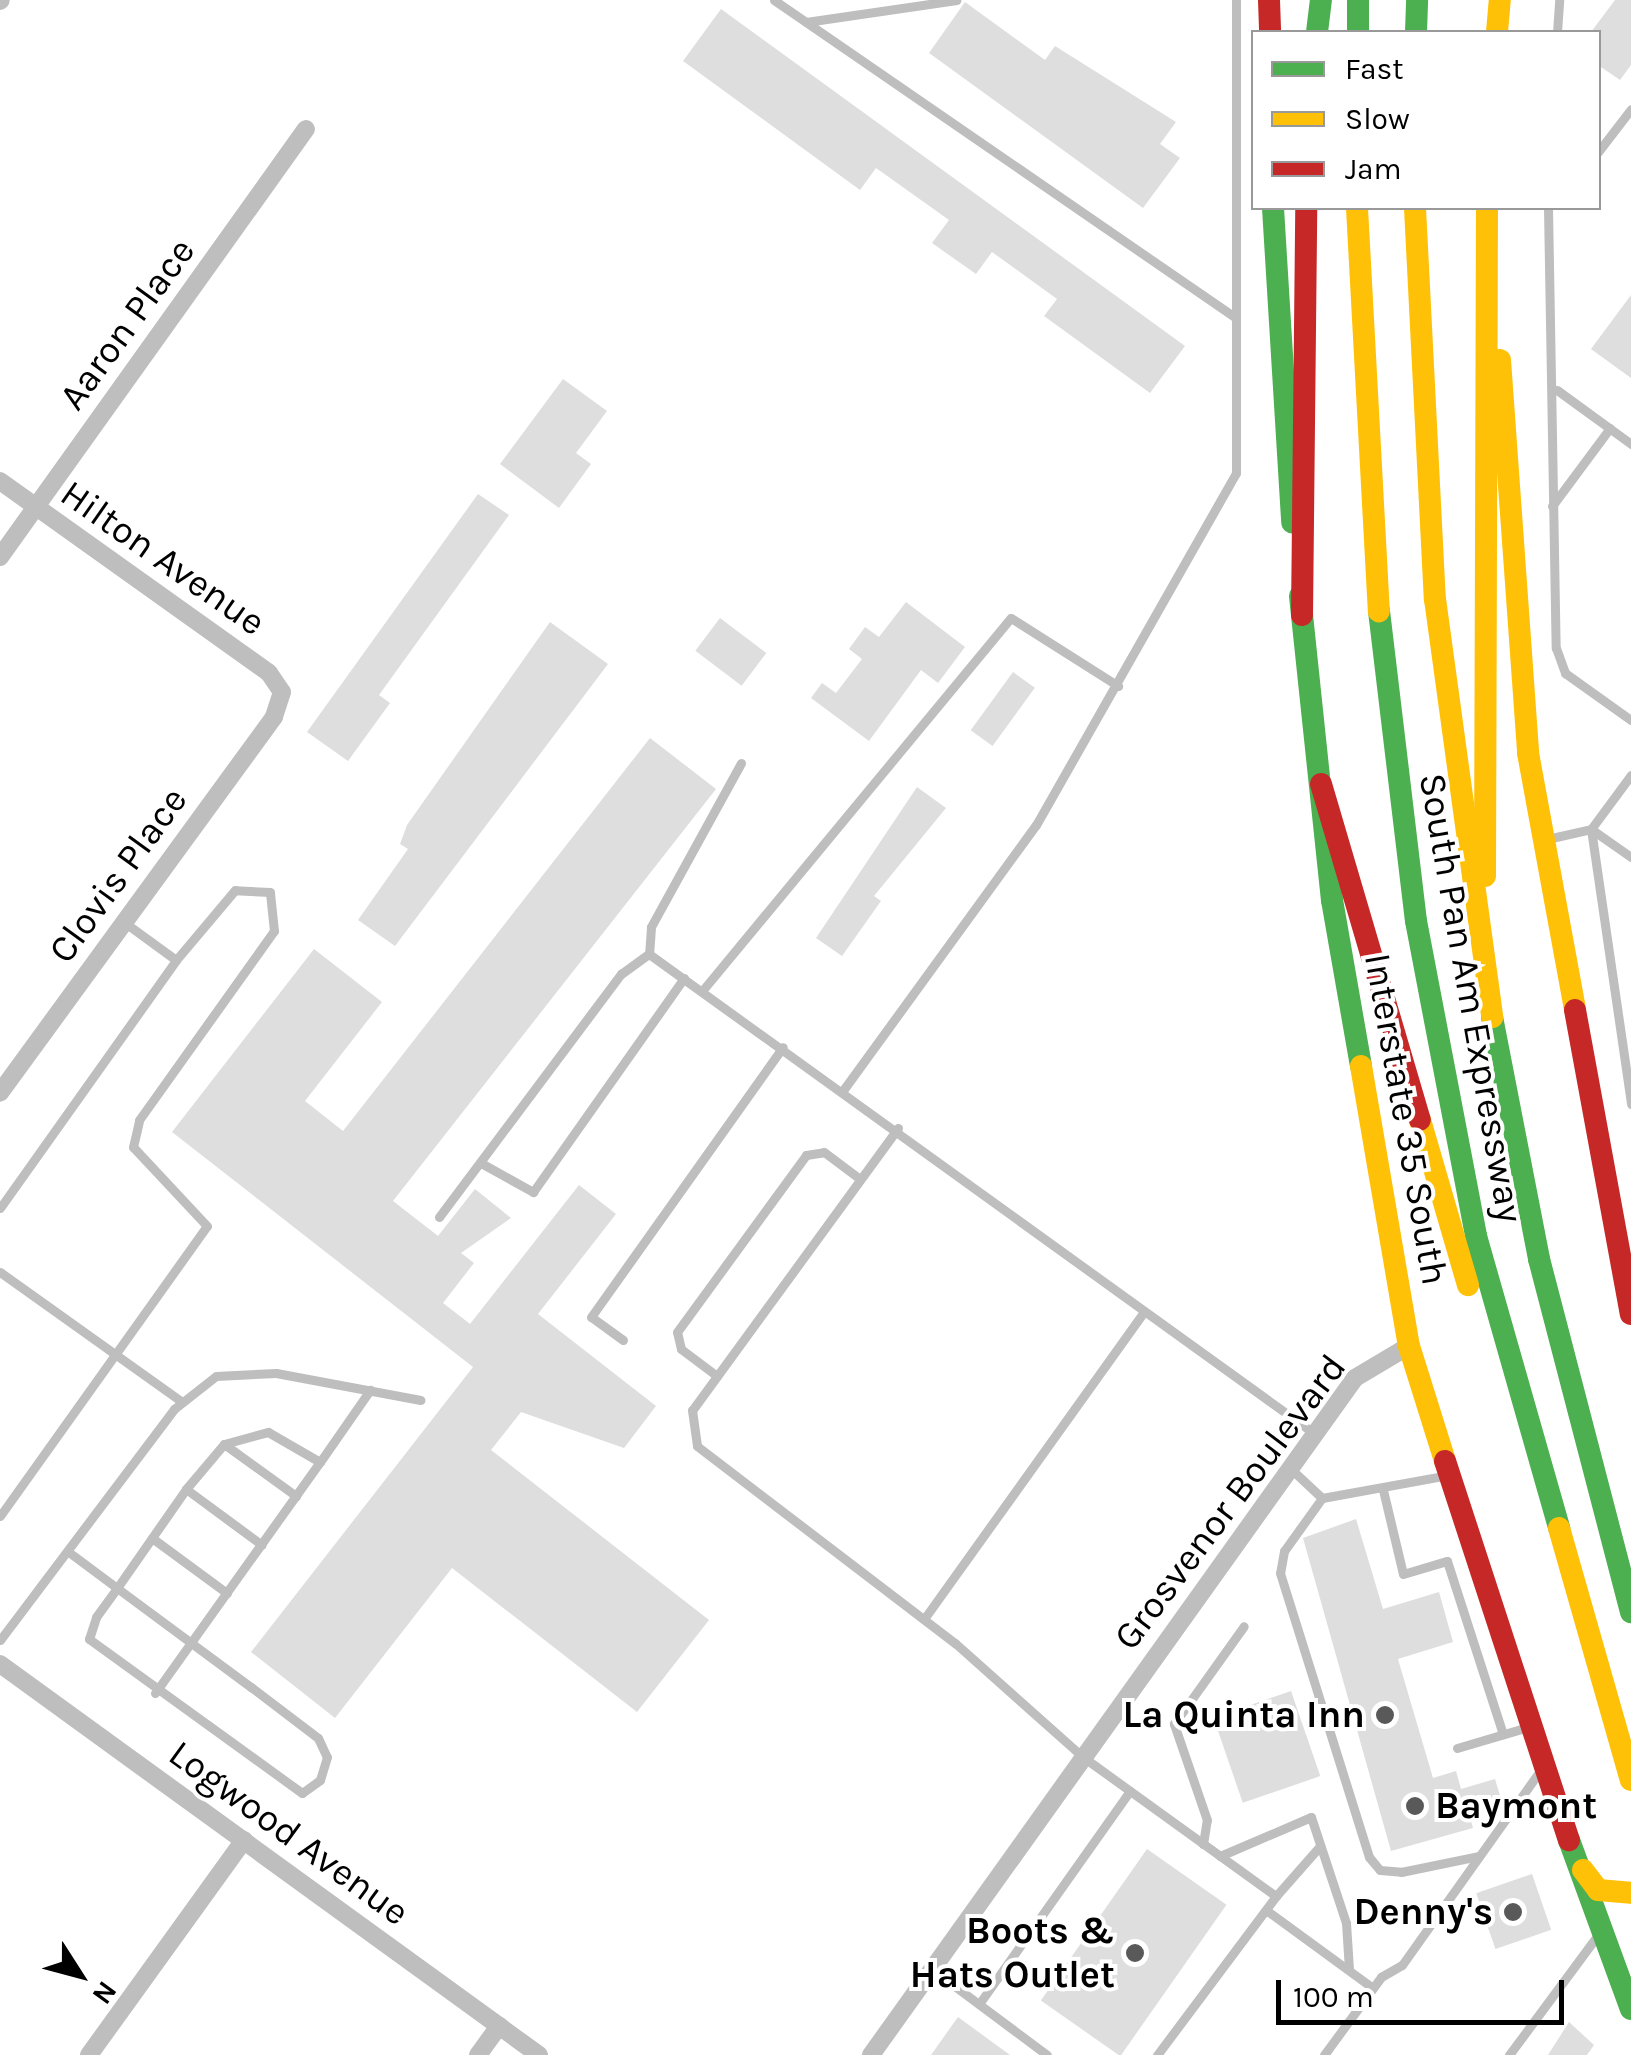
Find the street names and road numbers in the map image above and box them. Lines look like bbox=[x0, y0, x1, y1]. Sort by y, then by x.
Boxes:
street label: Aaron Place bbox=[50, 229, 204, 419]
street label: Hilton Avenue bbox=[52, 471, 274, 645]
street label: South Pan Am Expressway bbox=[1409, 770, 1533, 1226]
street label: Clovis Place bbox=[39, 778, 197, 972]
street label: Interstate 35 South bbox=[1354, 950, 1458, 1288]
street label: Grosvenor Boulevard bbox=[1104, 1345, 1356, 1659]
street label: Logwood Avenue bbox=[160, 1731, 418, 1935]

